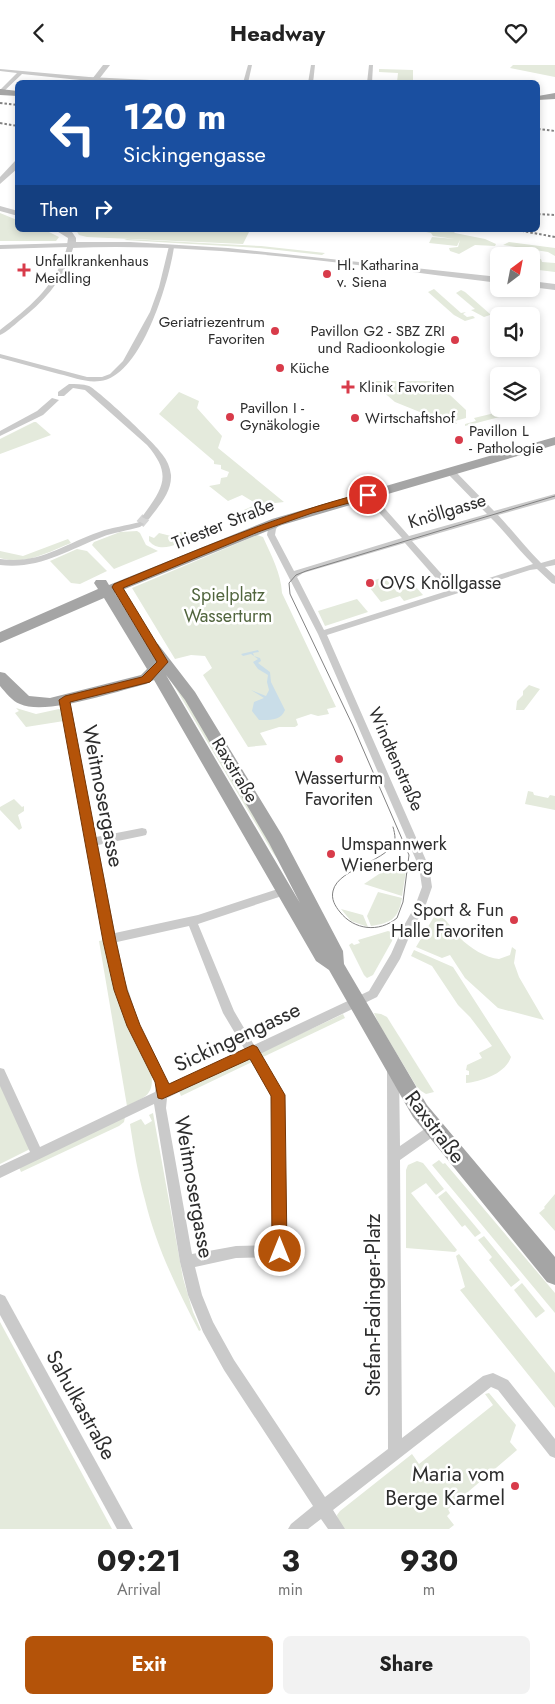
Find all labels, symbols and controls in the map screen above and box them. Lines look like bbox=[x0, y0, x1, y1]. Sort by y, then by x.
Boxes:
text: Headway bbox=[230, 17, 325, 49]
icon: back bbox=[25, 19, 53, 47]
icon: heart bbox=[502, 19, 530, 47]
text: 120 m bbox=[123, 92, 226, 142]
icon: left bbox=[40, 100, 105, 165]
text: Sickingengasse bbox=[123, 138, 266, 170]
icon: right bbox=[89, 195, 117, 223]
text: Then bbox=[40, 196, 79, 223]
north arrow bbox=[490, 247, 540, 297]
map controls bbox=[490, 247, 540, 417]
place label: Unfallkrankenhaus Meidling bbox=[35, 250, 149, 289]
place label: Hl. Katharina v. Siena bbox=[337, 254, 419, 293]
marker: Unfallkrankenhaus Meidling bbox=[17, 263, 31, 277]
marker: Hl. Katharina v. Siena bbox=[321, 268, 333, 280]
button: sound bbox=[490, 307, 540, 357]
place label: Geriatriezentrum Favoriten bbox=[159, 311, 265, 350]
place label: Pavillon G2 - SBZ ZRI und Radioonkologie bbox=[311, 320, 445, 359]
marker: Geriatriezentrum Favoriten bbox=[269, 325, 281, 337]
marker: Pavillon G2 - SBZ ZRI und Radioonkologie bbox=[449, 334, 461, 346]
place label: Küche bbox=[290, 357, 329, 379]
marker: Küche bbox=[274, 362, 286, 374]
button: layers bbox=[490, 367, 540, 417]
place label: Klinik Favoriten bbox=[359, 376, 455, 398]
marker: Klinik Favoriten bbox=[341, 380, 355, 394]
place label: Pavillon I - Gynäkologie bbox=[240, 397, 320, 436]
place label: Wirtschaftshof bbox=[365, 407, 456, 429]
marker: Pavillon I - Gynäkologie bbox=[224, 411, 236, 423]
marker: Wirtschaftshof bbox=[349, 412, 361, 424]
place label: Pavillon L - Pathologie bbox=[469, 420, 543, 459]
marker: Pavillon L - Pathologie bbox=[453, 434, 465, 446]
pin bbox=[347, 474, 389, 516]
icon: arrive bbox=[354, 481, 382, 509]
street label: Knöllgasse bbox=[405, 487, 489, 535]
street label: Triester Straße bbox=[168, 492, 278, 556]
place label: OVS Knöllgasse bbox=[380, 570, 501, 596]
marker: OVS Knöllgasse bbox=[364, 577, 376, 589]
park label: Spielplatz Wasserturm bbox=[184, 582, 272, 629]
street label: Windtenstraße bbox=[362, 703, 430, 815]
street label: Weitmosergasse bbox=[75, 722, 132, 870]
street label: Raxstraße bbox=[205, 732, 265, 808]
marker: Wasserturm Favoriten bbox=[333, 753, 345, 765]
place label: Wasserturm Favoriten bbox=[295, 765, 383, 812]
place label: Umspannwerk Wienerberg bbox=[341, 831, 447, 878]
marker: Umspannwerk Wienerberg bbox=[325, 848, 337, 860]
place label: Sport & Fun Halle Favoriten bbox=[391, 897, 504, 944]
marker: Sport & Fun Halle Favoriten bbox=[508, 914, 520, 926]
street label: Sickingengasse bbox=[169, 995, 305, 1079]
street label: Raxstraße bbox=[398, 1084, 472, 1170]
street label: Weitmosergasse bbox=[167, 1113, 221, 1261]
street label: Stefan-Fadinger-Platz bbox=[358, 1213, 388, 1396]
position arrow bbox=[253, 1224, 305, 1276]
street label: Sahulkastraße bbox=[38, 1345, 124, 1465]
place label: Maria vom Berge Karmel bbox=[385, 1459, 505, 1513]
marker: Maria vom Berge Karmel bbox=[509, 1480, 521, 1492]
text: 09:21 bbox=[97, 1539, 181, 1582]
text: 3 bbox=[281, 1539, 300, 1582]
text: 930 bbox=[400, 1539, 458, 1582]
text: Arrival bbox=[117, 1578, 161, 1601]
text: min bbox=[278, 1578, 303, 1601]
text: m bbox=[423, 1578, 435, 1601]
button: Exit bbox=[25, 1636, 273, 1694]
button: Share bbox=[283, 1636, 530, 1694]

